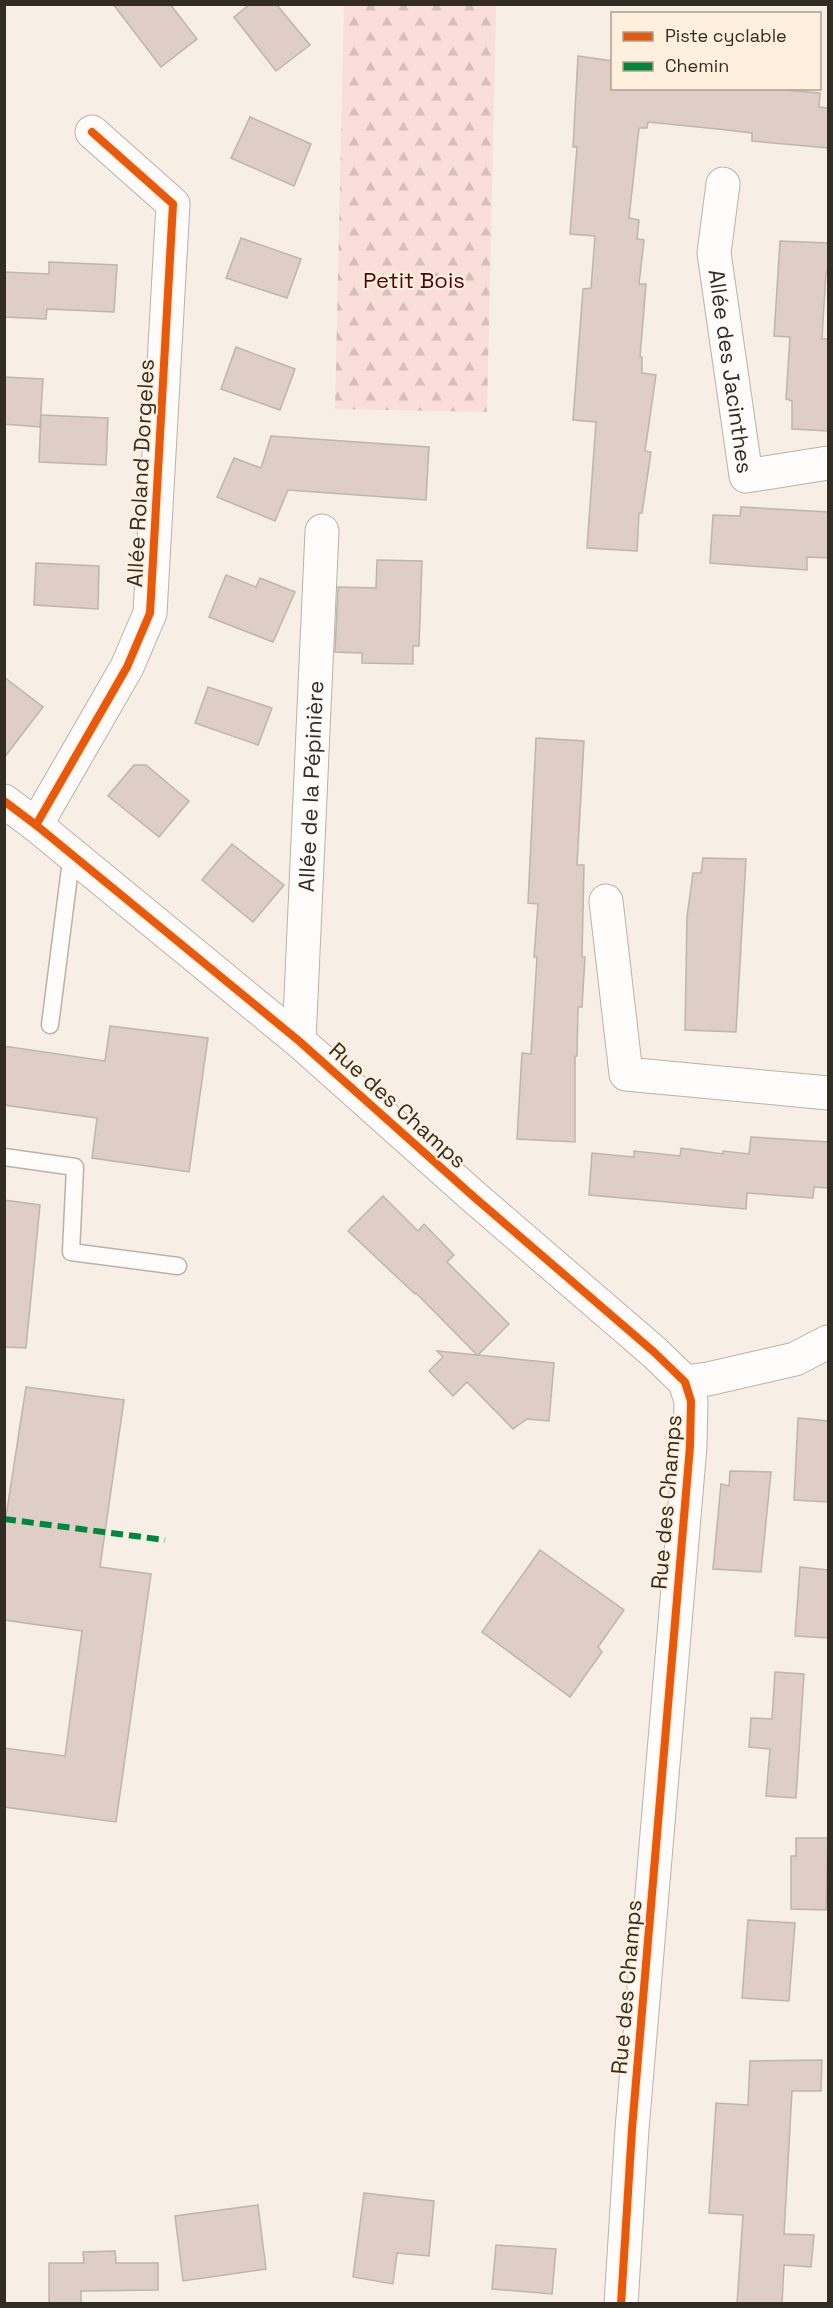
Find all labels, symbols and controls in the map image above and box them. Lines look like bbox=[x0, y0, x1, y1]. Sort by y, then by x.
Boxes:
legend bbox=[611, 12, 821, 90]
text: Piste cyclable bbox=[665, 24, 787, 47]
text: Chemin bbox=[665, 54, 729, 77]
park label: Petit Bois bbox=[363, 266, 465, 294]
street label: Allée des Jacinthes bbox=[702, 267, 759, 475]
street label: Allée Roland Dorgeles bbox=[120, 358, 160, 588]
street label: Allée de la Pépinière bbox=[292, 680, 329, 892]
street label: Rue des Champs bbox=[323, 1036, 473, 1174]
street label: Rue des Champs bbox=[644, 1413, 688, 1591]
street label: Rue des Champs bbox=[604, 1898, 648, 2076]

